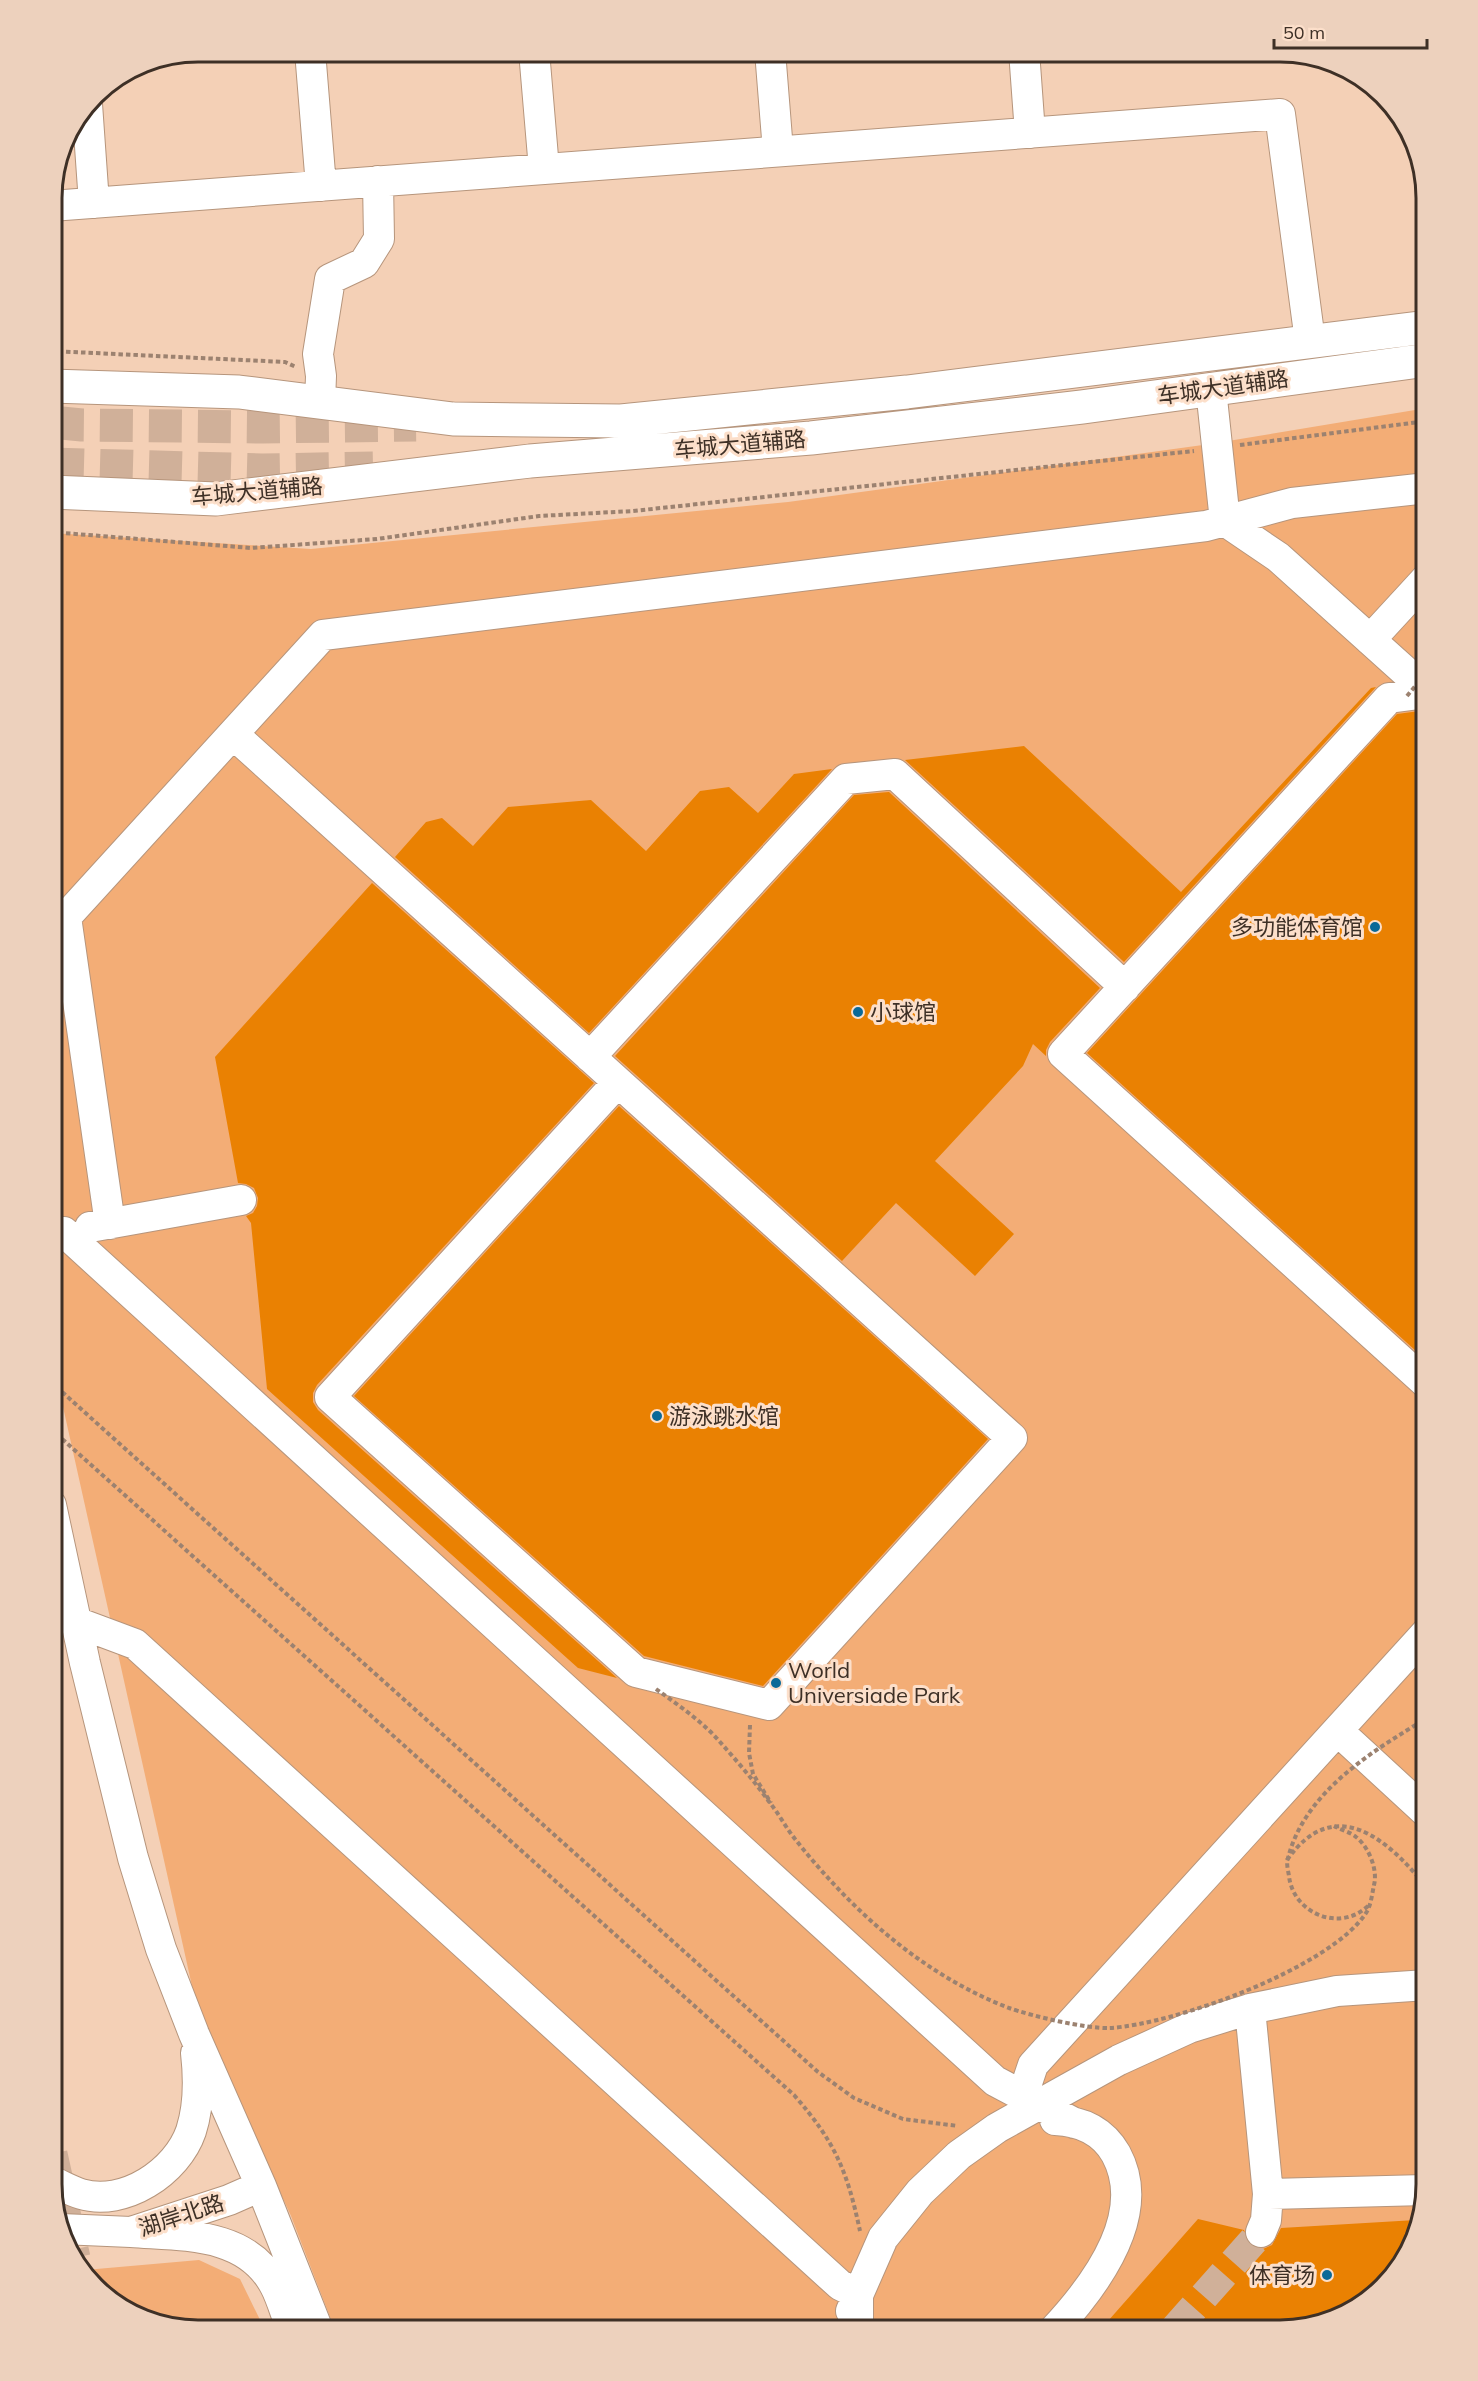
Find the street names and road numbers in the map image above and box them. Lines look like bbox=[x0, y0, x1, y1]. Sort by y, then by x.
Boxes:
street label: 车城大道辅路 bbox=[1156, 364, 1290, 410]
street label: 车城大道辅路 bbox=[673, 424, 807, 464]
street label: 车城大道辅路 bbox=[190, 471, 324, 511]
street label: 湖岸北路 bbox=[135, 2188, 227, 2242]

